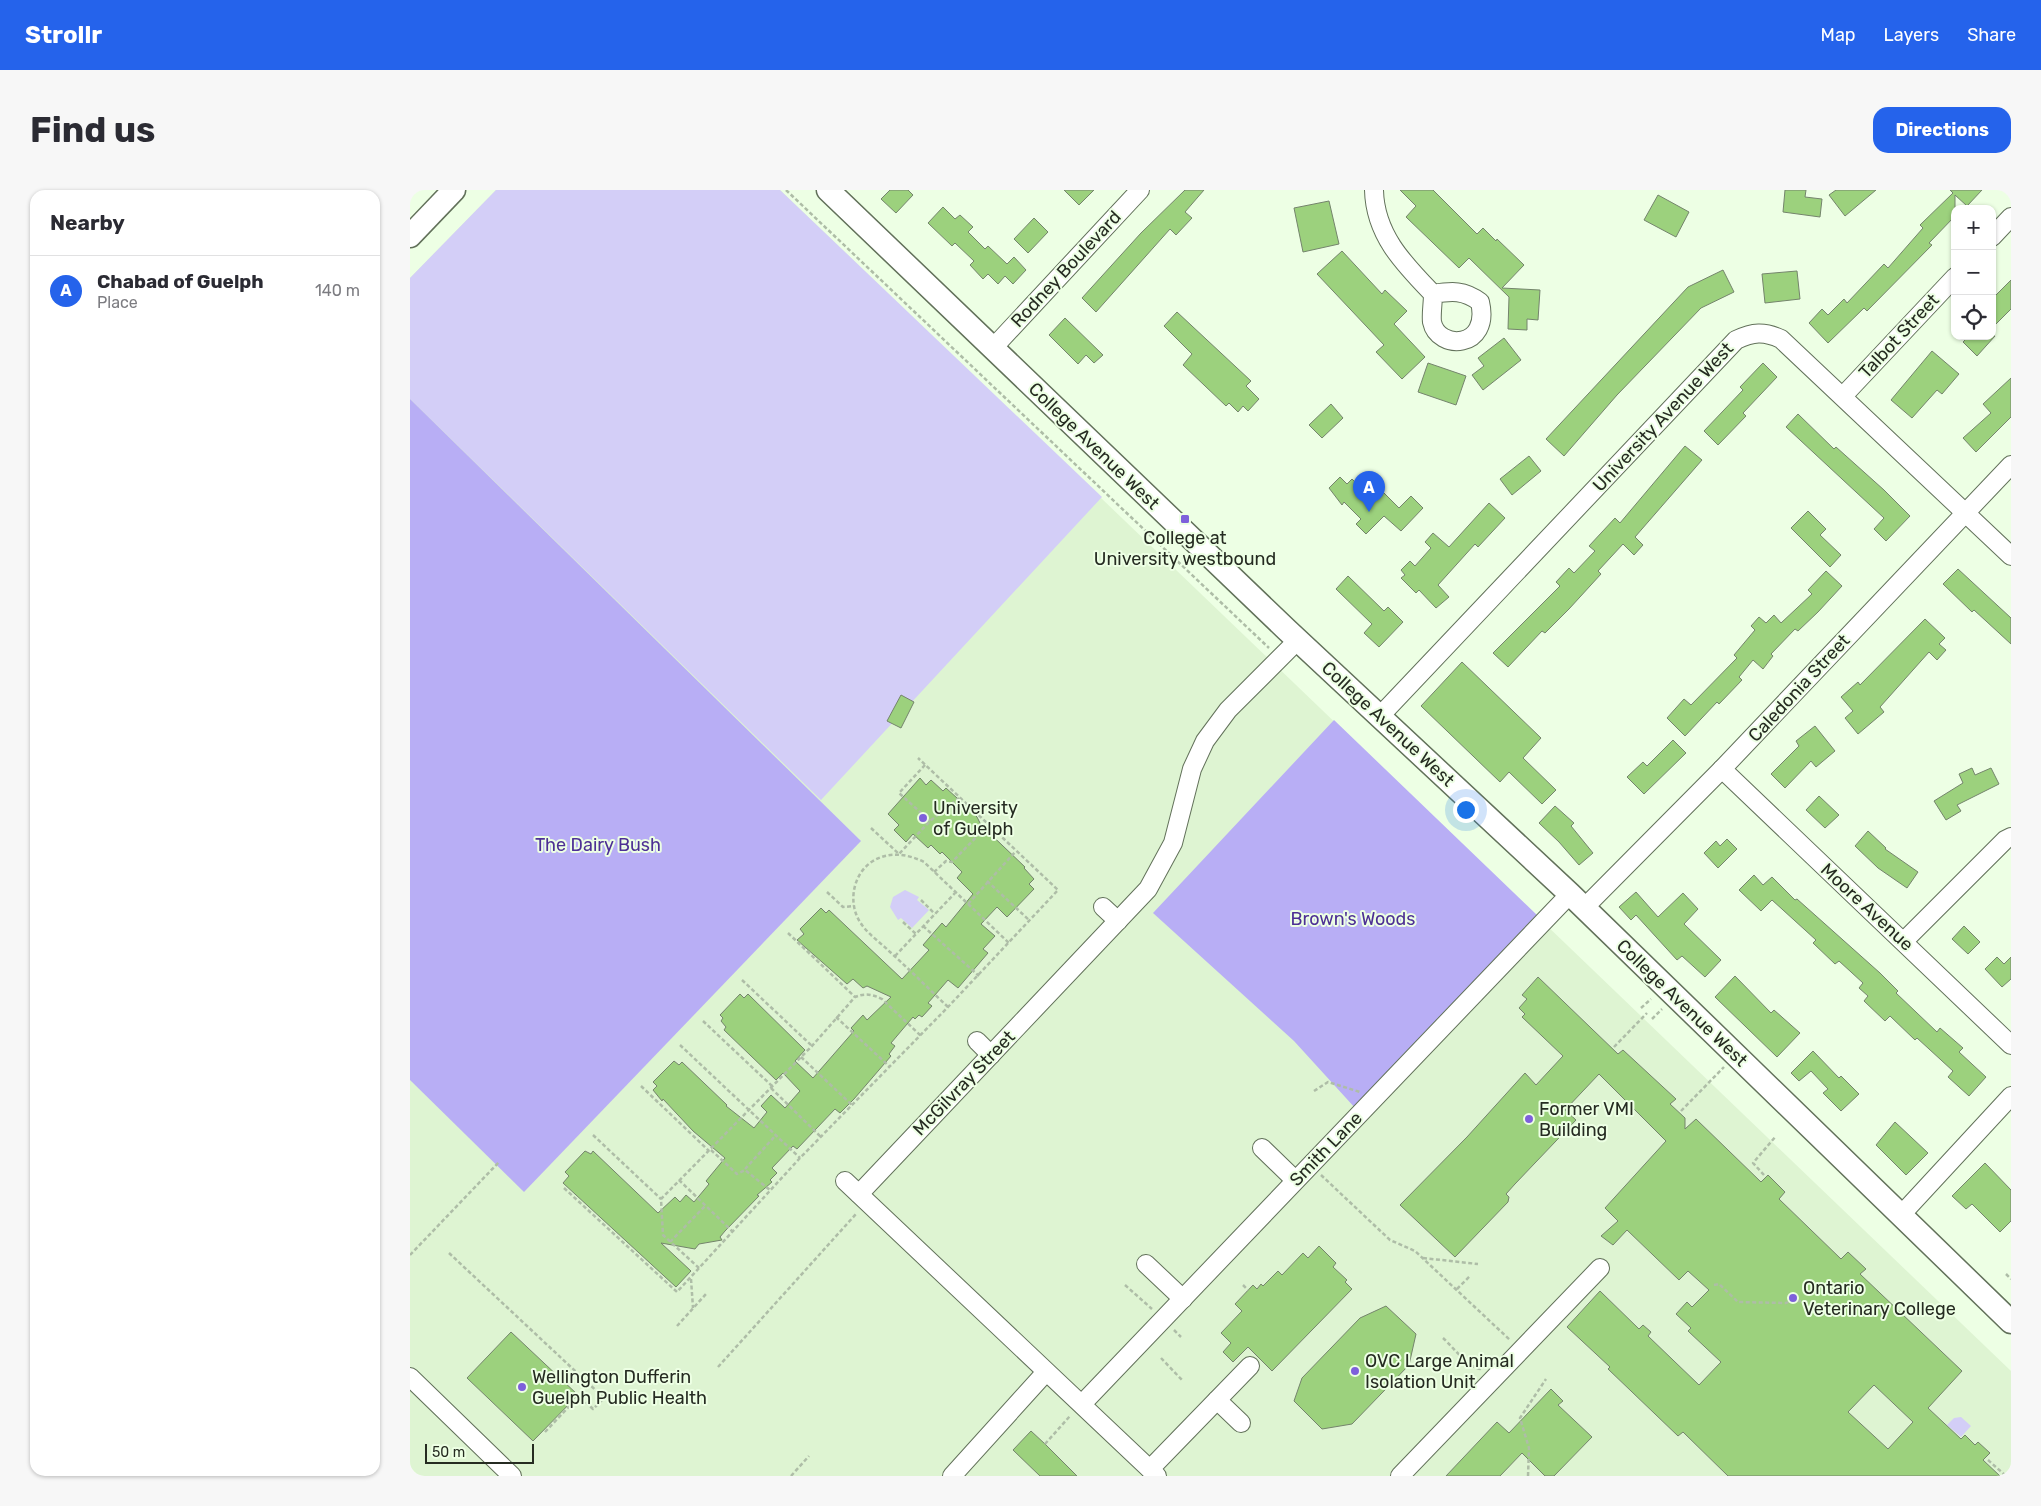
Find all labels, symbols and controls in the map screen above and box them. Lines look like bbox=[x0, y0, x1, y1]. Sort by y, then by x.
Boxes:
text: Strollr bbox=[25, 21, 102, 49]
text: Map bbox=[1821, 24, 1856, 46]
text: Layers bbox=[1884, 24, 1939, 46]
text: Share bbox=[1967, 24, 2016, 46]
button: Directions bbox=[1873, 107, 2011, 153]
text: Find us bbox=[30, 109, 155, 151]
map controls bbox=[1951, 205, 1996, 340]
button: + bbox=[1951, 205, 1996, 250]
street label: Rodney Boulevard bbox=[1006, 206, 1126, 332]
text: Nearby bbox=[50, 210, 125, 235]
button: − bbox=[1951, 250, 1996, 295]
text: Chabad of Guelph bbox=[97, 270, 264, 293]
text: A bbox=[60, 281, 72, 300]
text: 140 m bbox=[315, 281, 360, 300]
street label: Talbot Street bbox=[1854, 289, 1944, 383]
text: Place bbox=[97, 293, 138, 312]
button: locate bbox=[1951, 295, 1996, 340]
street label: University Avenue West bbox=[1588, 338, 1738, 496]
street label: College Avenue West bbox=[1024, 378, 1164, 514]
pin: A bbox=[1353, 471, 1385, 512]
marker: College at University westbound bbox=[1179, 513, 1191, 525]
place label: College at University westbound bbox=[1094, 527, 1276, 570]
street label: Caledonia Street bbox=[1744, 630, 1854, 746]
street label: College Avenue West bbox=[1317, 657, 1459, 791]
place label: University of Guelph bbox=[933, 797, 1018, 840]
your location bbox=[1453, 797, 1479, 823]
marker: University of Guelph bbox=[917, 812, 929, 824]
park label: The Dairy Bush bbox=[535, 834, 661, 856]
street label: Moore Avenue bbox=[1816, 858, 1918, 956]
park label: Brown's Woods bbox=[1290, 908, 1416, 930]
street label: College Avenue West bbox=[1612, 935, 1752, 1071]
street label: McGilvray Street bbox=[908, 1026, 1020, 1140]
place label: Former VMI Building bbox=[1539, 1098, 1634, 1141]
street label: Smith Lane bbox=[1285, 1107, 1367, 1191]
marker: Former VMI Building bbox=[1523, 1113, 1535, 1125]
place label: Ontario Veterinary College bbox=[1803, 1277, 1956, 1320]
marker: Ontario Veterinary College bbox=[1787, 1292, 1799, 1304]
place label: OVC Large Animal Isolation Unit bbox=[1365, 1350, 1514, 1393]
marker: OVC Large Animal Isolation Unit bbox=[1349, 1365, 1361, 1377]
place label: Wellington Dufferin Guelph Public Health bbox=[532, 1366, 707, 1409]
marker: Wellington Dufferin Guelph Public Health bbox=[516, 1381, 528, 1393]
scale bar bbox=[425, 1441, 534, 1464]
text: 50 m bbox=[432, 1444, 465, 1461]

